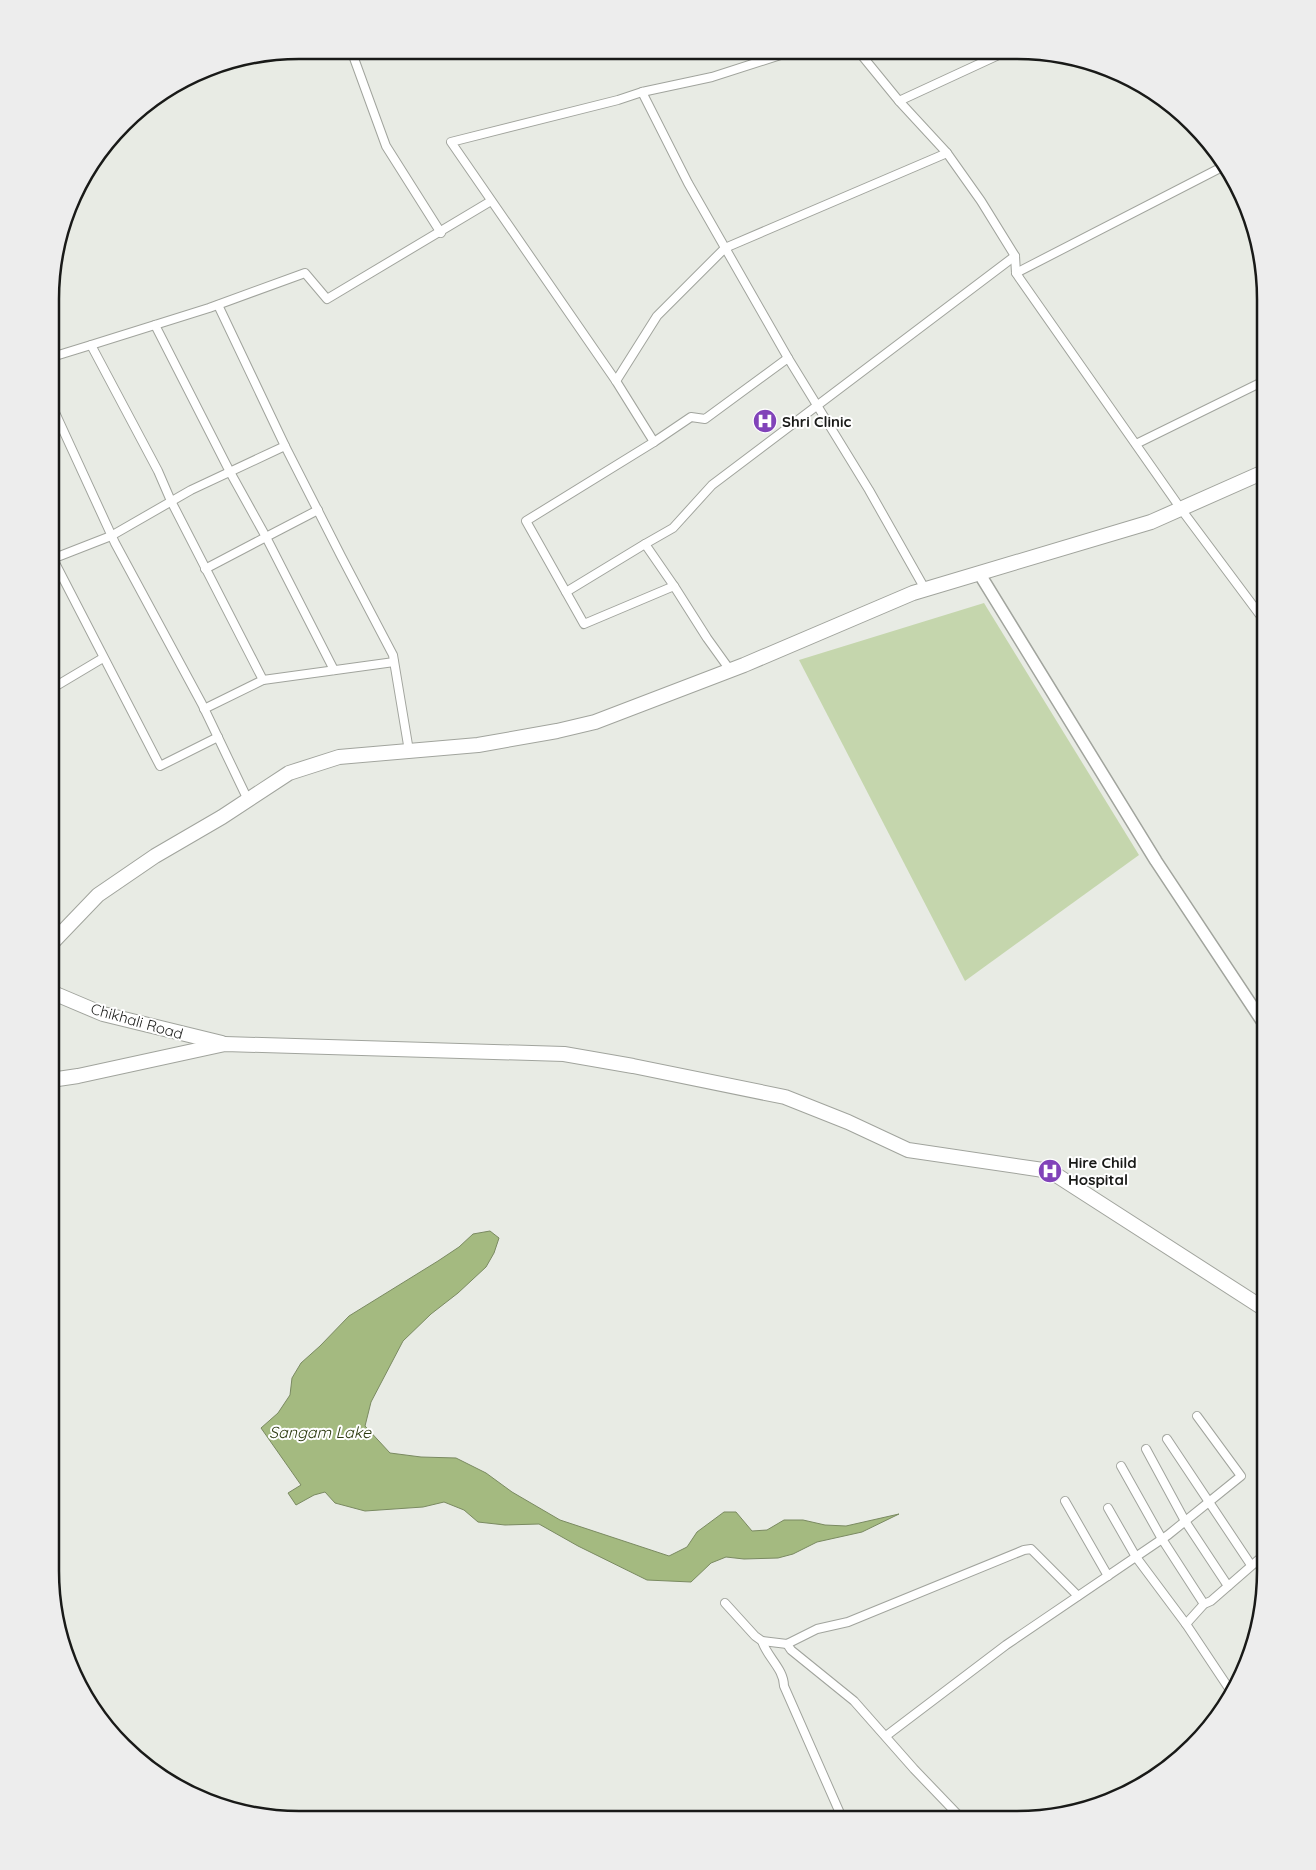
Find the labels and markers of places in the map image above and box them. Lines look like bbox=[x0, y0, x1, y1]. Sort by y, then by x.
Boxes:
hospital icon: Shri Clinic bbox=[752, 408, 778, 434]
place label: Shri Clinic bbox=[782, 412, 851, 431]
place label: Hire Child Hospital bbox=[1068, 1153, 1137, 1189]
hospital icon: Hire Child Hospital bbox=[1037, 1158, 1063, 1184]

